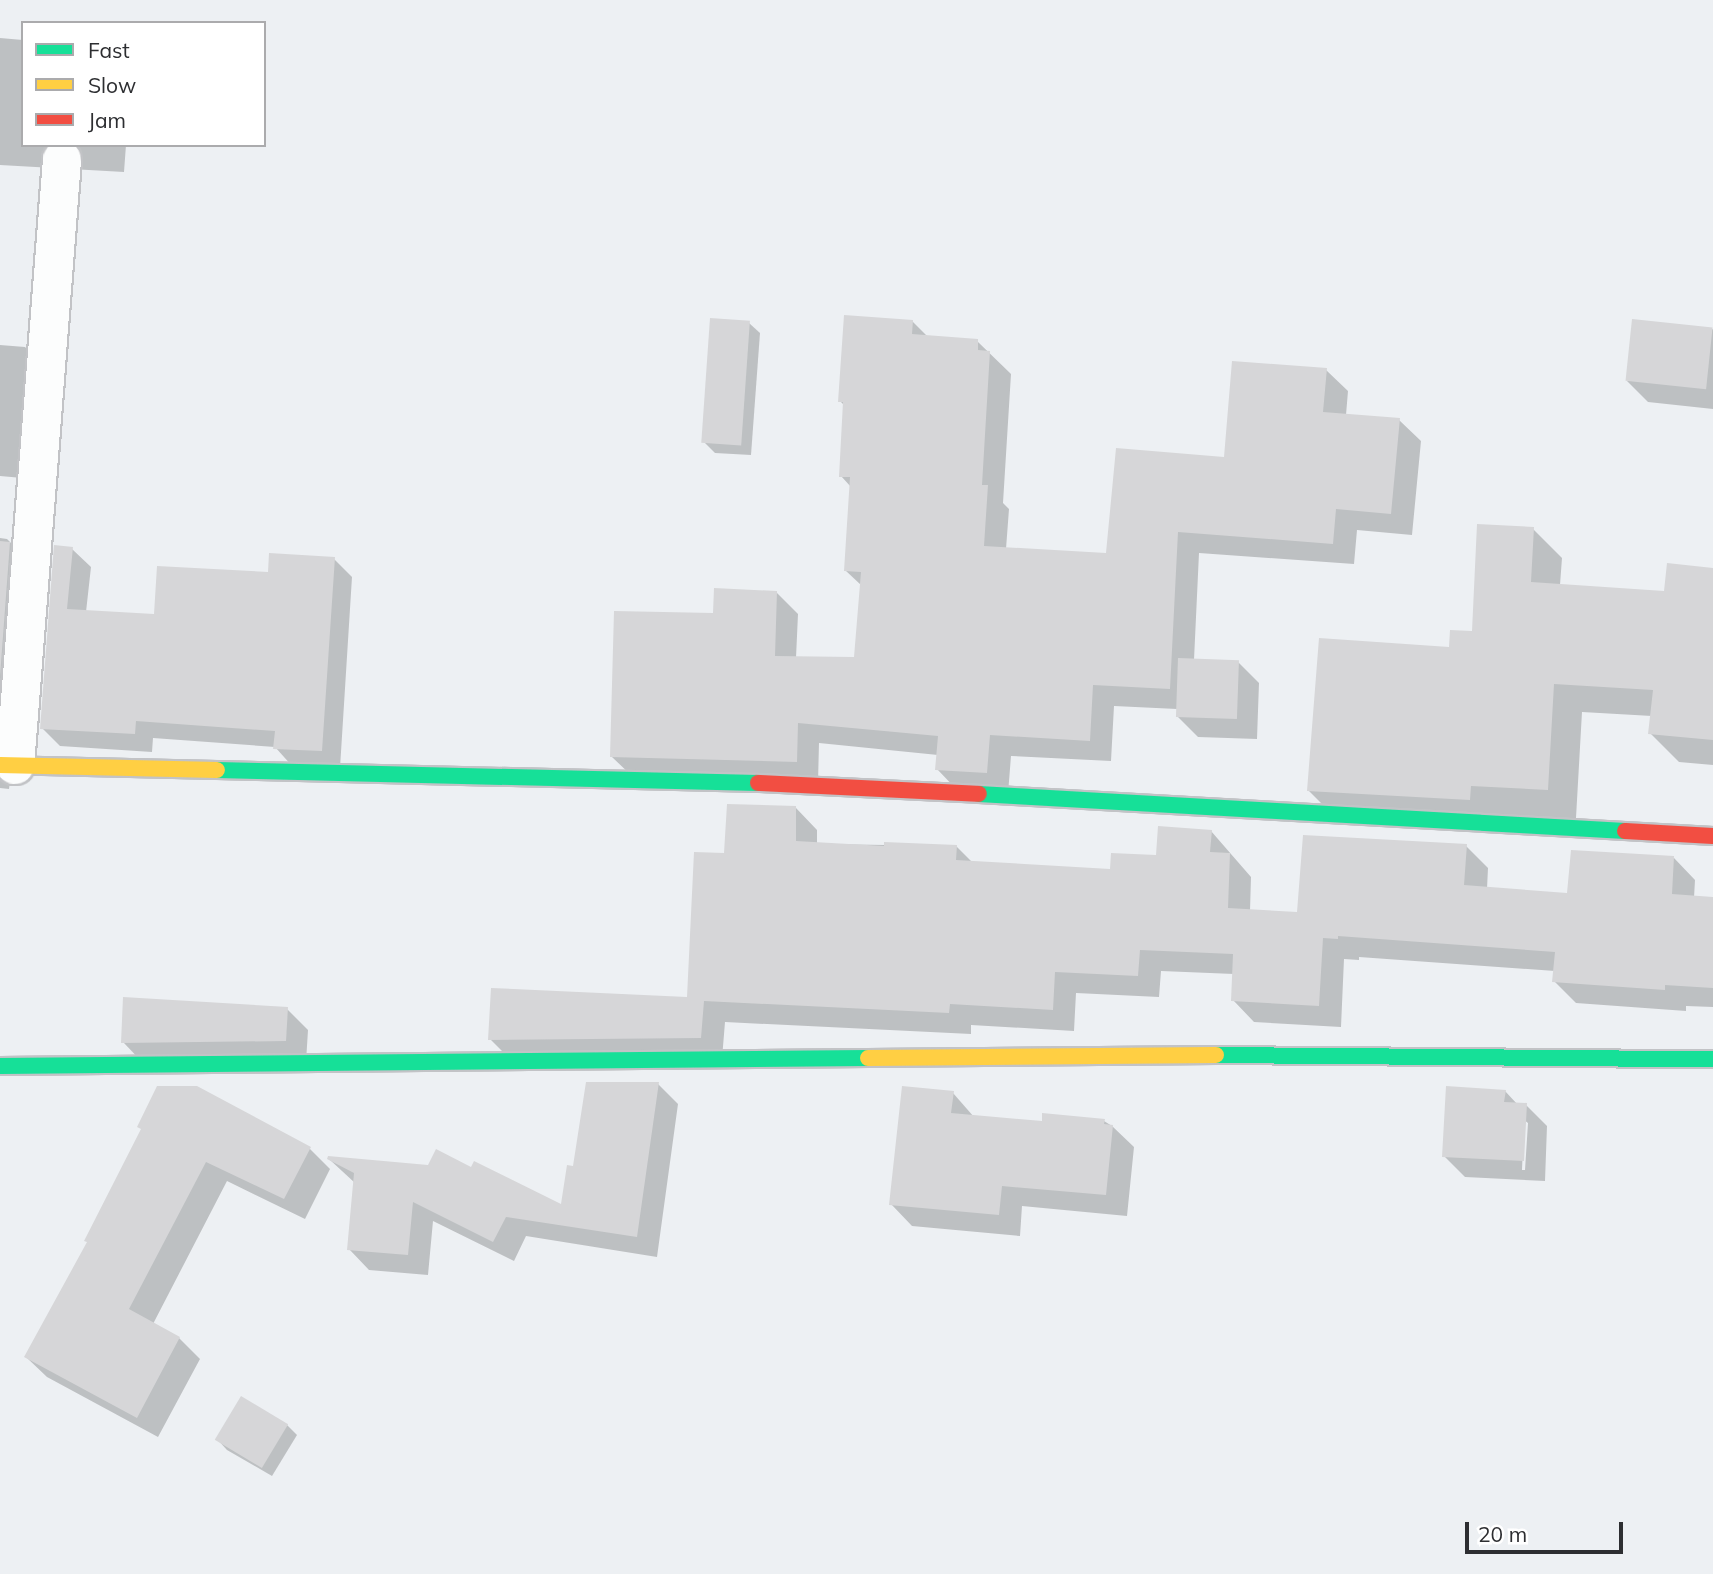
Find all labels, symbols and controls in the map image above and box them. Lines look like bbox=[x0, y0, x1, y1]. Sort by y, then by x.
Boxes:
legend bbox=[21, 21, 266, 147]
text: Fast bbox=[88, 37, 130, 63]
text: Slow bbox=[88, 72, 136, 98]
text: Jam bbox=[88, 107, 126, 133]
scale bar bbox=[1468, 1508, 1626, 1552]
text: 20 m bbox=[1478, 1521, 1527, 1547]

